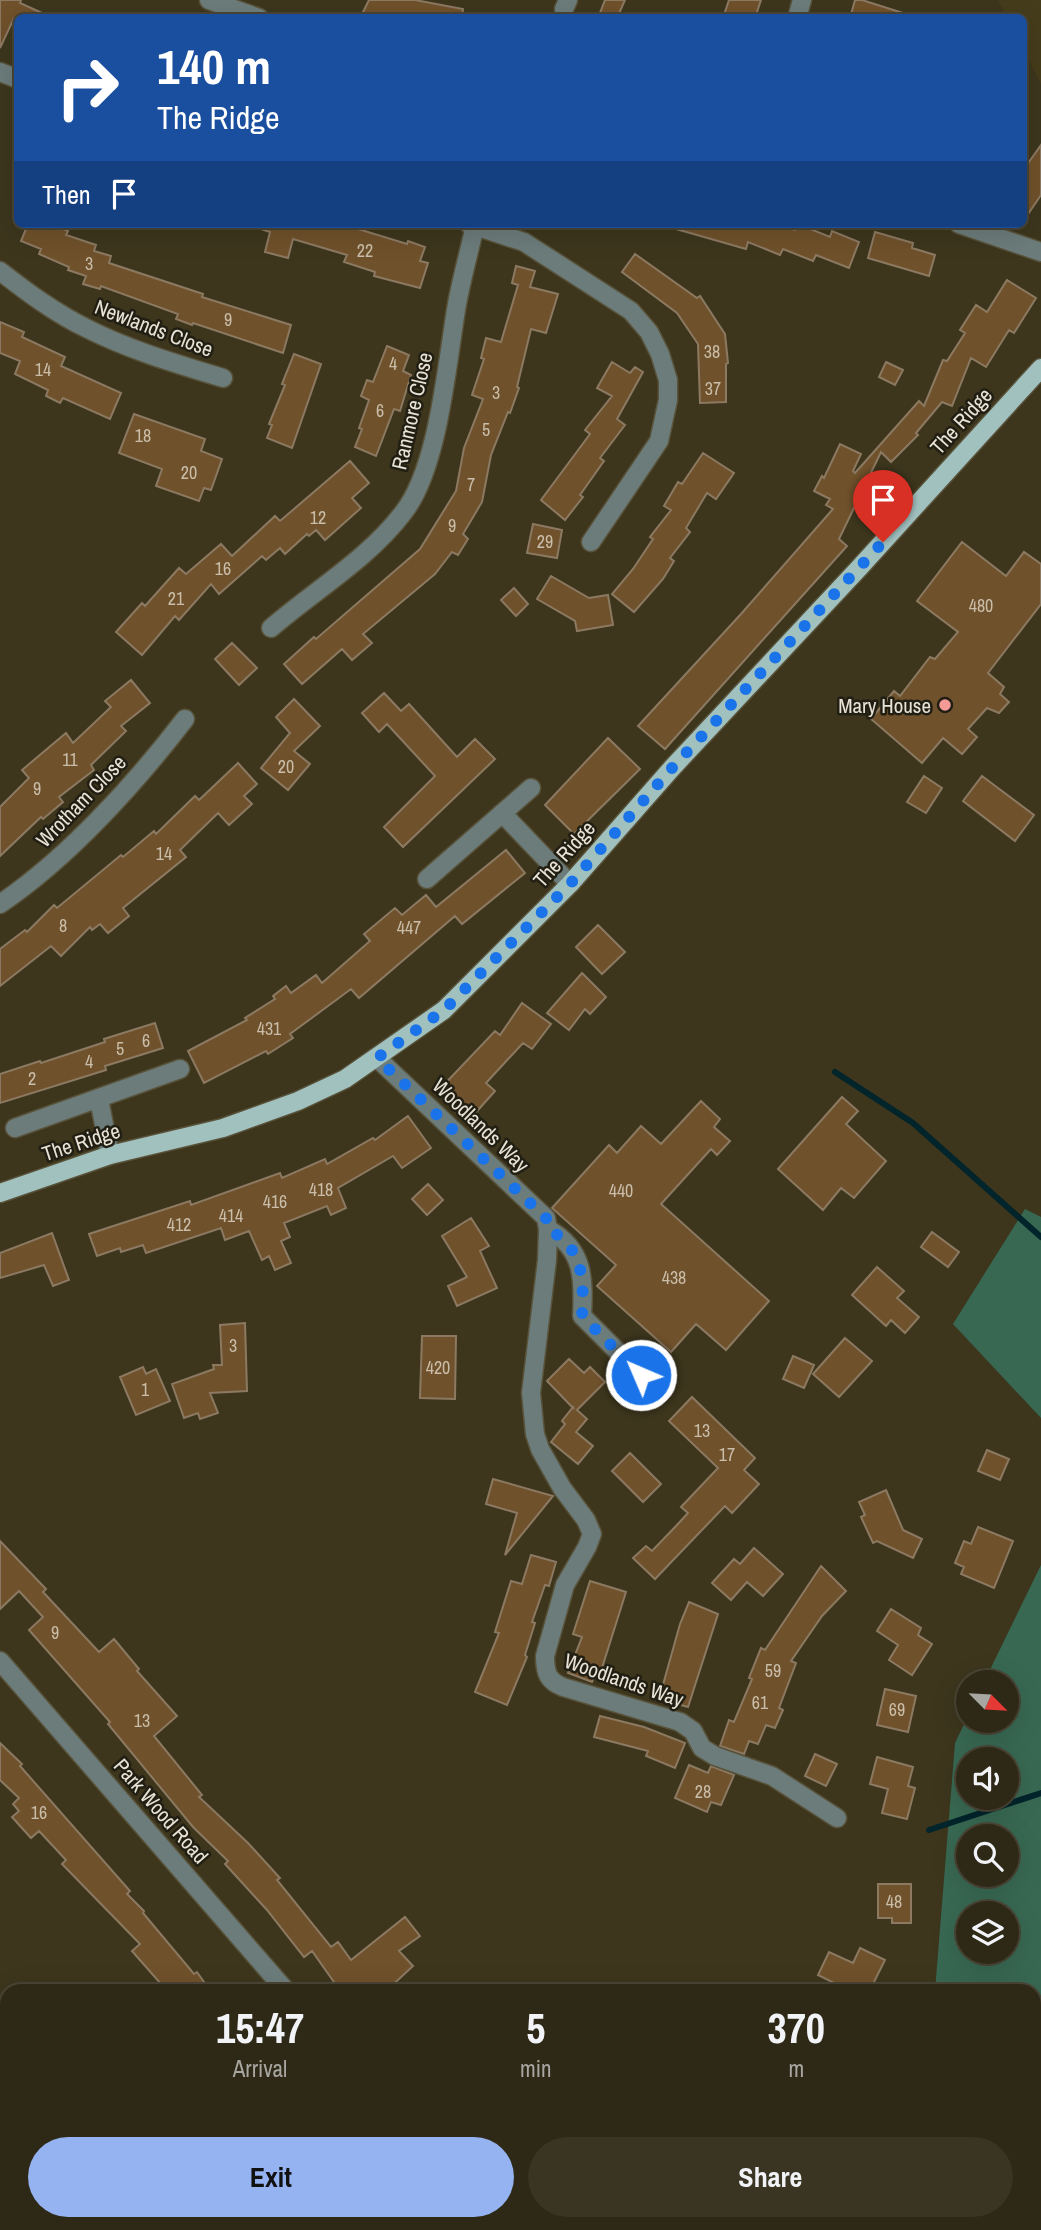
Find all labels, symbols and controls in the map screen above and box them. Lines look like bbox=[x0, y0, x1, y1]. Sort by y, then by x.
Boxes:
text: 140 m bbox=[157, 33, 271, 99]
icon: right bbox=[42, 42, 133, 133]
text: The Ridge bbox=[157, 96, 280, 139]
icon: arrive bbox=[105, 175, 143, 213]
text: Then bbox=[42, 177, 91, 212]
house number: 22 bbox=[357, 238, 373, 263]
house number: 3 bbox=[85, 251, 93, 276]
street label: Newlands Close bbox=[91, 292, 217, 364]
house number: 9 bbox=[224, 307, 232, 332]
house number: 38 bbox=[704, 339, 720, 364]
street label: Ranmore Close bbox=[384, 349, 440, 473]
house number: 4 bbox=[389, 351, 397, 376]
house number: 14 bbox=[35, 357, 51, 382]
house number: 37 bbox=[705, 376, 721, 401]
house number: 3 bbox=[492, 380, 500, 405]
street label: The Ridge bbox=[923, 381, 999, 461]
house number: 6 bbox=[376, 398, 384, 423]
house number: 5 bbox=[482, 417, 490, 442]
house number: 18 bbox=[135, 423, 151, 448]
house number: 20 bbox=[181, 460, 197, 485]
pin bbox=[853, 470, 913, 542]
house number: 7 bbox=[467, 472, 475, 497]
icon: arrive bbox=[864, 481, 902, 519]
house number: 12 bbox=[310, 505, 326, 530]
house number: 9 bbox=[448, 513, 456, 538]
house number: 29 bbox=[537, 529, 553, 554]
house number: 16 bbox=[215, 556, 231, 581]
house number: 21 bbox=[168, 586, 185, 611]
house number: 480 bbox=[969, 593, 993, 618]
place label: Mary House bbox=[838, 691, 931, 720]
marker: Mary House bbox=[937, 697, 953, 713]
house number: 11 bbox=[62, 747, 78, 772]
street label: Wrotham Close bbox=[29, 748, 133, 854]
house number: 20 bbox=[278, 754, 294, 779]
house number: 9 bbox=[33, 776, 41, 801]
street label: The Ridge bbox=[526, 814, 602, 894]
house number: 14 bbox=[156, 841, 172, 866]
house number: 8 bbox=[59, 913, 67, 938]
house number: 447 bbox=[397, 915, 421, 940]
house number: 431 bbox=[257, 1016, 282, 1041]
house number: 6 bbox=[142, 1028, 150, 1053]
house number: 5 bbox=[116, 1036, 124, 1061]
house number: 4 bbox=[85, 1049, 93, 1074]
house number: 2 bbox=[28, 1066, 36, 1091]
street label: Woodlands Way bbox=[426, 1071, 536, 1179]
street label: The Ridge bbox=[38, 1116, 124, 1168]
house number: 418 bbox=[309, 1177, 333, 1202]
house number: 440 bbox=[609, 1178, 633, 1203]
house number: 416 bbox=[263, 1189, 287, 1214]
house number: 414 bbox=[219, 1203, 243, 1228]
house number: 412 bbox=[167, 1212, 191, 1237]
house number: 438 bbox=[662, 1265, 686, 1290]
house number: 3 bbox=[229, 1333, 237, 1358]
position arrow bbox=[604, 1338, 678, 1412]
house number: 420 bbox=[426, 1355, 450, 1380]
house number: 1 bbox=[141, 1377, 150, 1402]
house number: 13 bbox=[694, 1418, 710, 1443]
house number: 17 bbox=[719, 1442, 735, 1467]
house number: 9 bbox=[51, 1620, 59, 1645]
street label: Woodlands Way bbox=[560, 1646, 688, 1714]
house number: 59 bbox=[765, 1658, 781, 1683]
north arrow bbox=[956, 1670, 1018, 1732]
map controls bbox=[956, 1670, 1019, 1964]
house number: 61 bbox=[752, 1690, 769, 1715]
house number: 69 bbox=[889, 1697, 905, 1722]
house number: 13 bbox=[134, 1708, 150, 1733]
button: sound bbox=[956, 1747, 1019, 1810]
street label: Park Wood Road bbox=[107, 1752, 215, 1870]
house number: 28 bbox=[695, 1779, 711, 1804]
house number: 16 bbox=[31, 1800, 47, 1825]
button: search bbox=[956, 1824, 1019, 1887]
house number: 48 bbox=[886, 1889, 902, 1914]
button: layers bbox=[956, 1901, 1019, 1964]
text: 15:47 bbox=[216, 2000, 304, 2056]
text: 5 bbox=[526, 2000, 545, 2056]
text: 370 bbox=[768, 2000, 825, 2056]
text: Arrival bbox=[233, 2053, 287, 2084]
text: min bbox=[520, 2053, 552, 2084]
text: m bbox=[788, 2053, 804, 2084]
button: Exit bbox=[28, 2137, 514, 2217]
button: Share bbox=[528, 2137, 1013, 2217]

